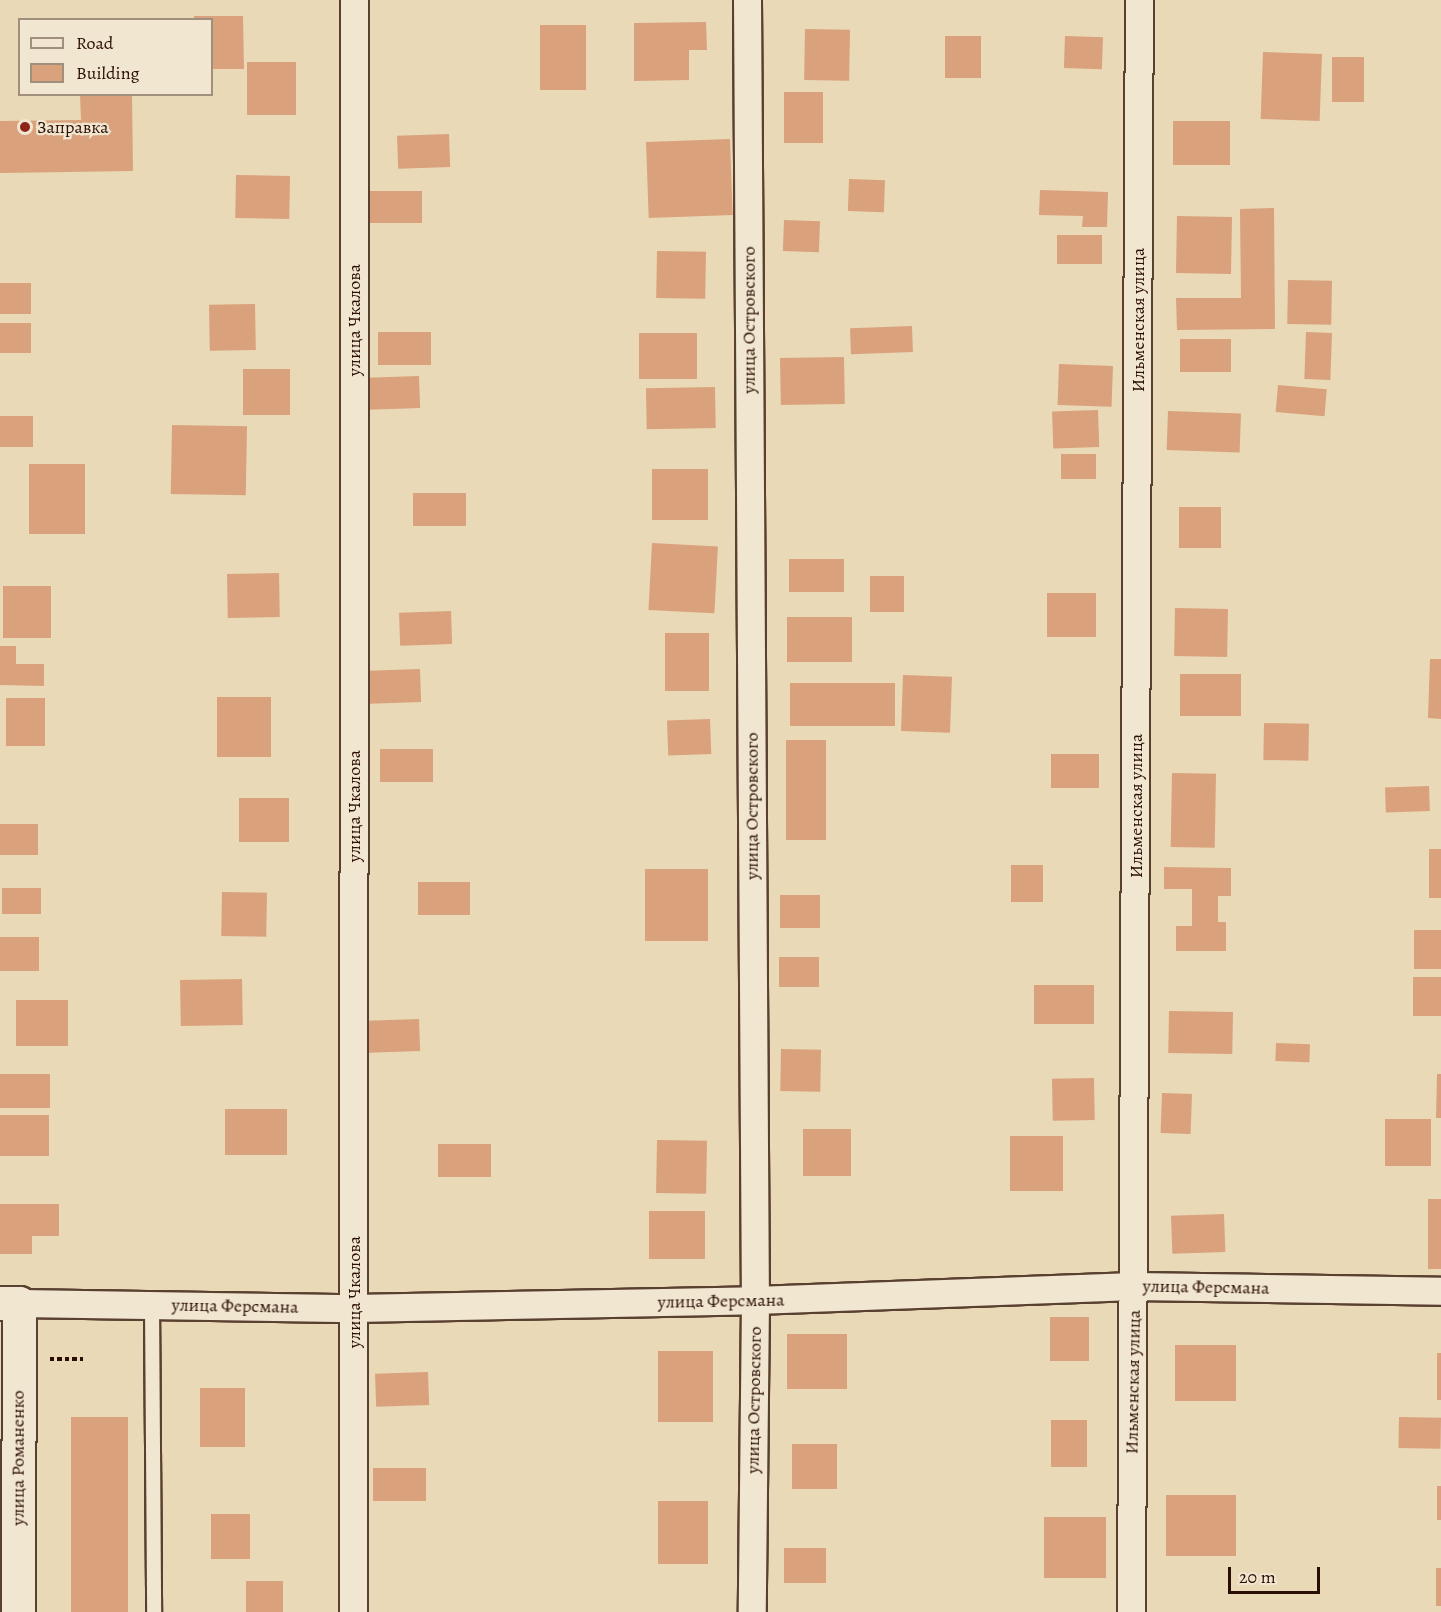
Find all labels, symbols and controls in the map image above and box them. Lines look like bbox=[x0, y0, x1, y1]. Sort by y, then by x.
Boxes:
legend bbox=[18, 18, 213, 96]
text: Road bbox=[76, 31, 113, 55]
text: Building bbox=[76, 61, 140, 85]
place label: Заправка bbox=[37, 116, 109, 138]
marker: Заправка bbox=[18, 120, 32, 134]
street label: улица Островского bbox=[738, 246, 760, 394]
street label: Ильменская улица bbox=[1127, 248, 1149, 392]
street label: улица Чкалова bbox=[343, 264, 365, 376]
street label: улица Островского bbox=[741, 732, 763, 880]
street label: Ильменская улица bbox=[1125, 734, 1147, 878]
street label: улица Чкалова bbox=[343, 750, 365, 862]
street label: улица Чкалова bbox=[343, 1236, 365, 1348]
street label: улица Ферсмана bbox=[1142, 1275, 1270, 1299]
street label: улица Ферсмана bbox=[657, 1289, 785, 1313]
street label: улица Ферсмана bbox=[171, 1294, 299, 1318]
street label: Ильменская улица bbox=[1121, 1310, 1145, 1454]
street label: улица Островского bbox=[742, 1326, 766, 1474]
street label: улица Романенко bbox=[7, 1390, 29, 1526]
scale bar bbox=[1231, 1555, 1322, 1593]
text: 20 m bbox=[1239, 1565, 1276, 1589]

